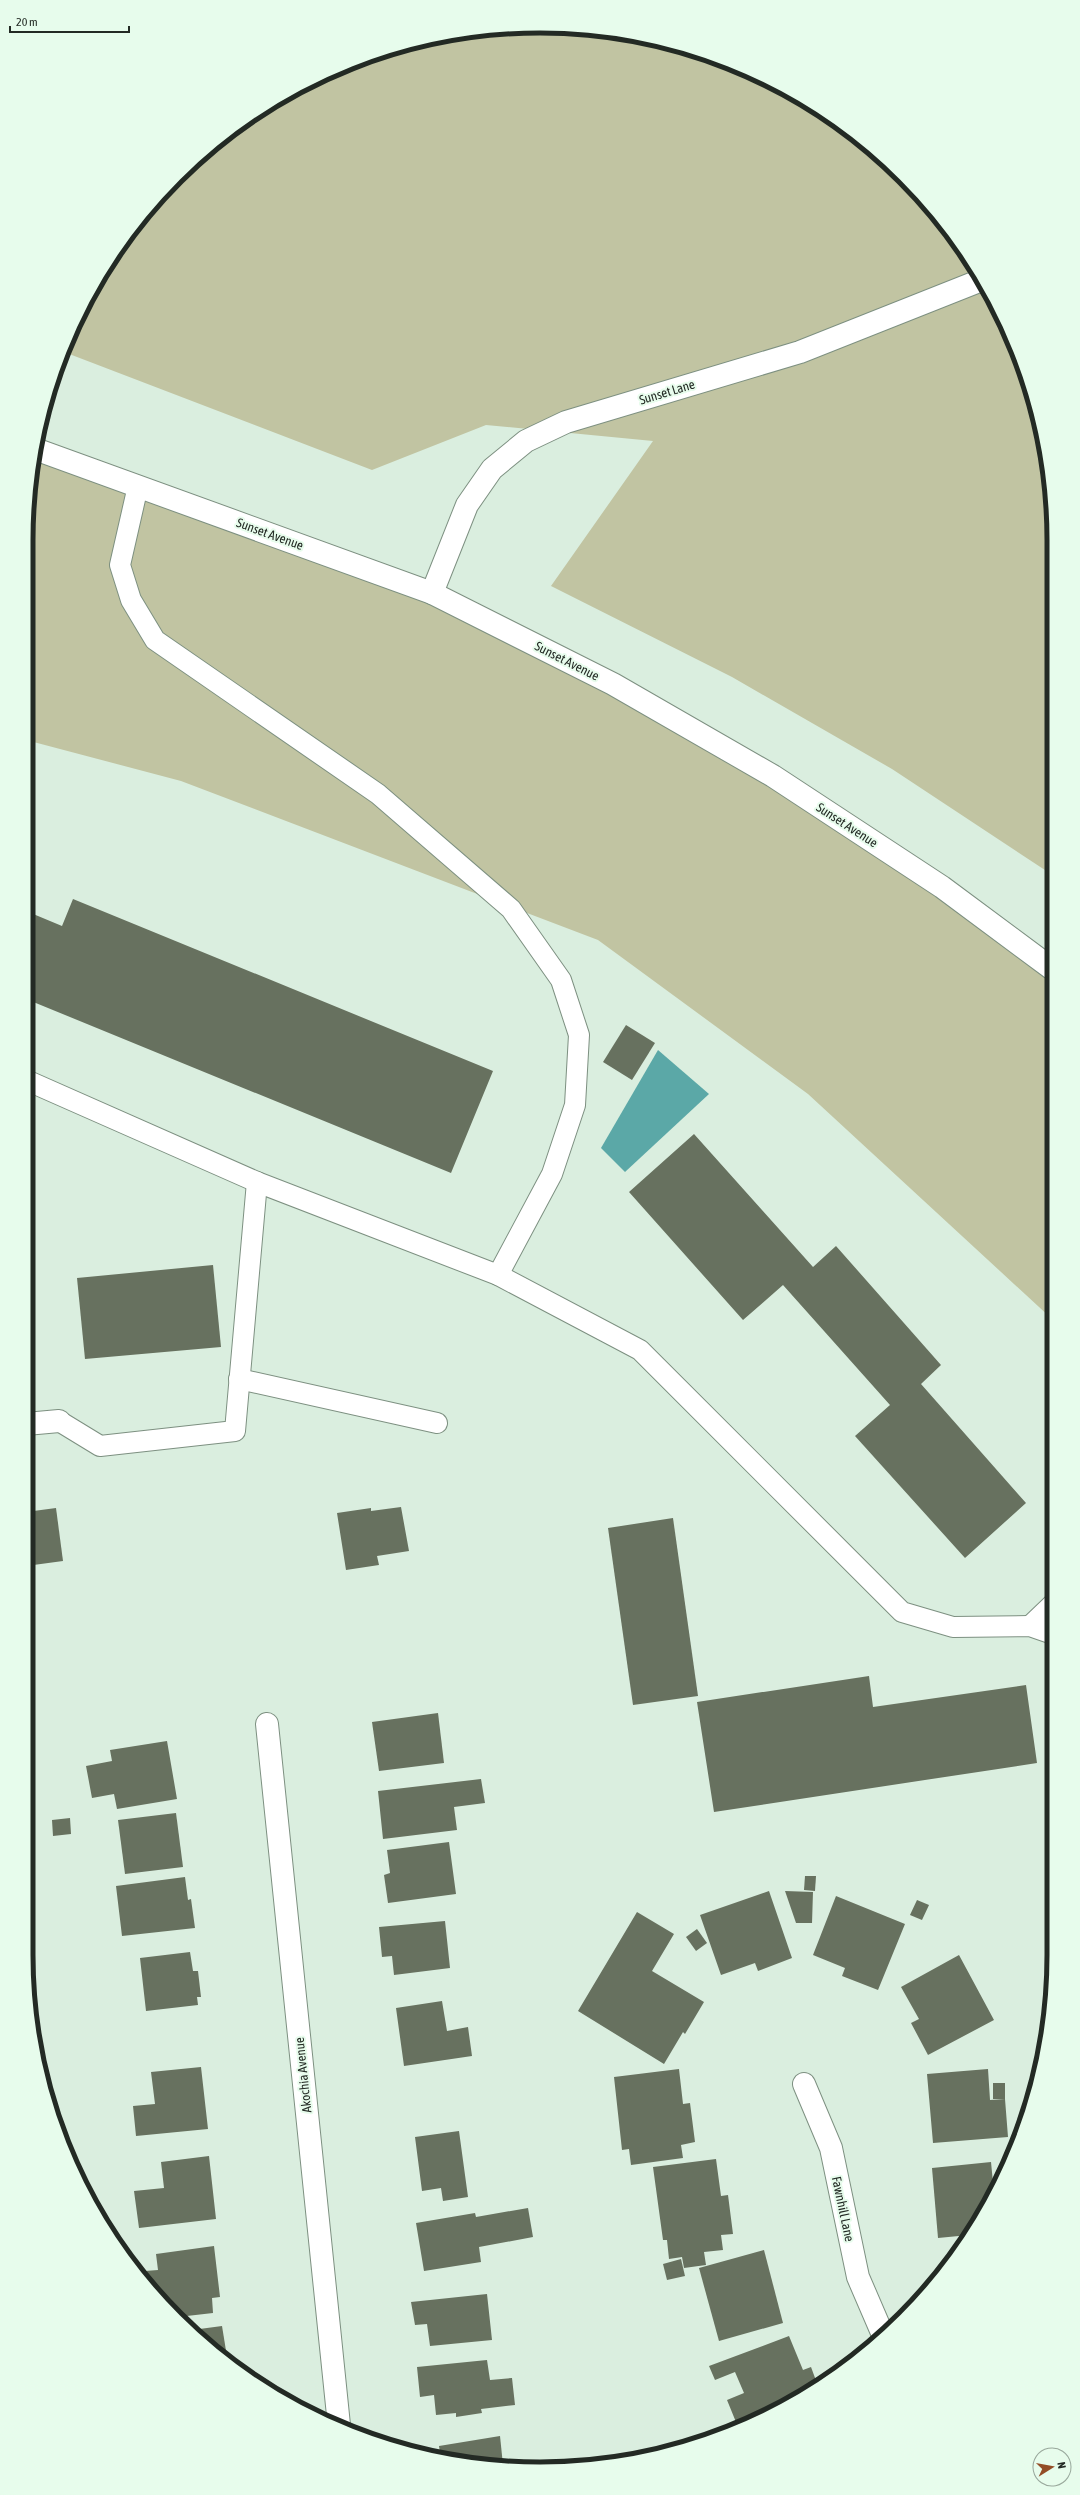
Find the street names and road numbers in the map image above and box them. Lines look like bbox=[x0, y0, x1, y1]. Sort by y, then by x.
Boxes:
street label: Sunset Lane bbox=[637, 376, 697, 408]
street label: Sunset Avenue bbox=[235, 515, 306, 553]
street label: Sunset Avenue bbox=[532, 638, 602, 684]
street label: Sunset Avenue bbox=[814, 800, 881, 850]
street label: Akochia Avenue bbox=[292, 2036, 314, 2114]
street label: Fawnhill Lane bbox=[829, 2175, 857, 2243]

